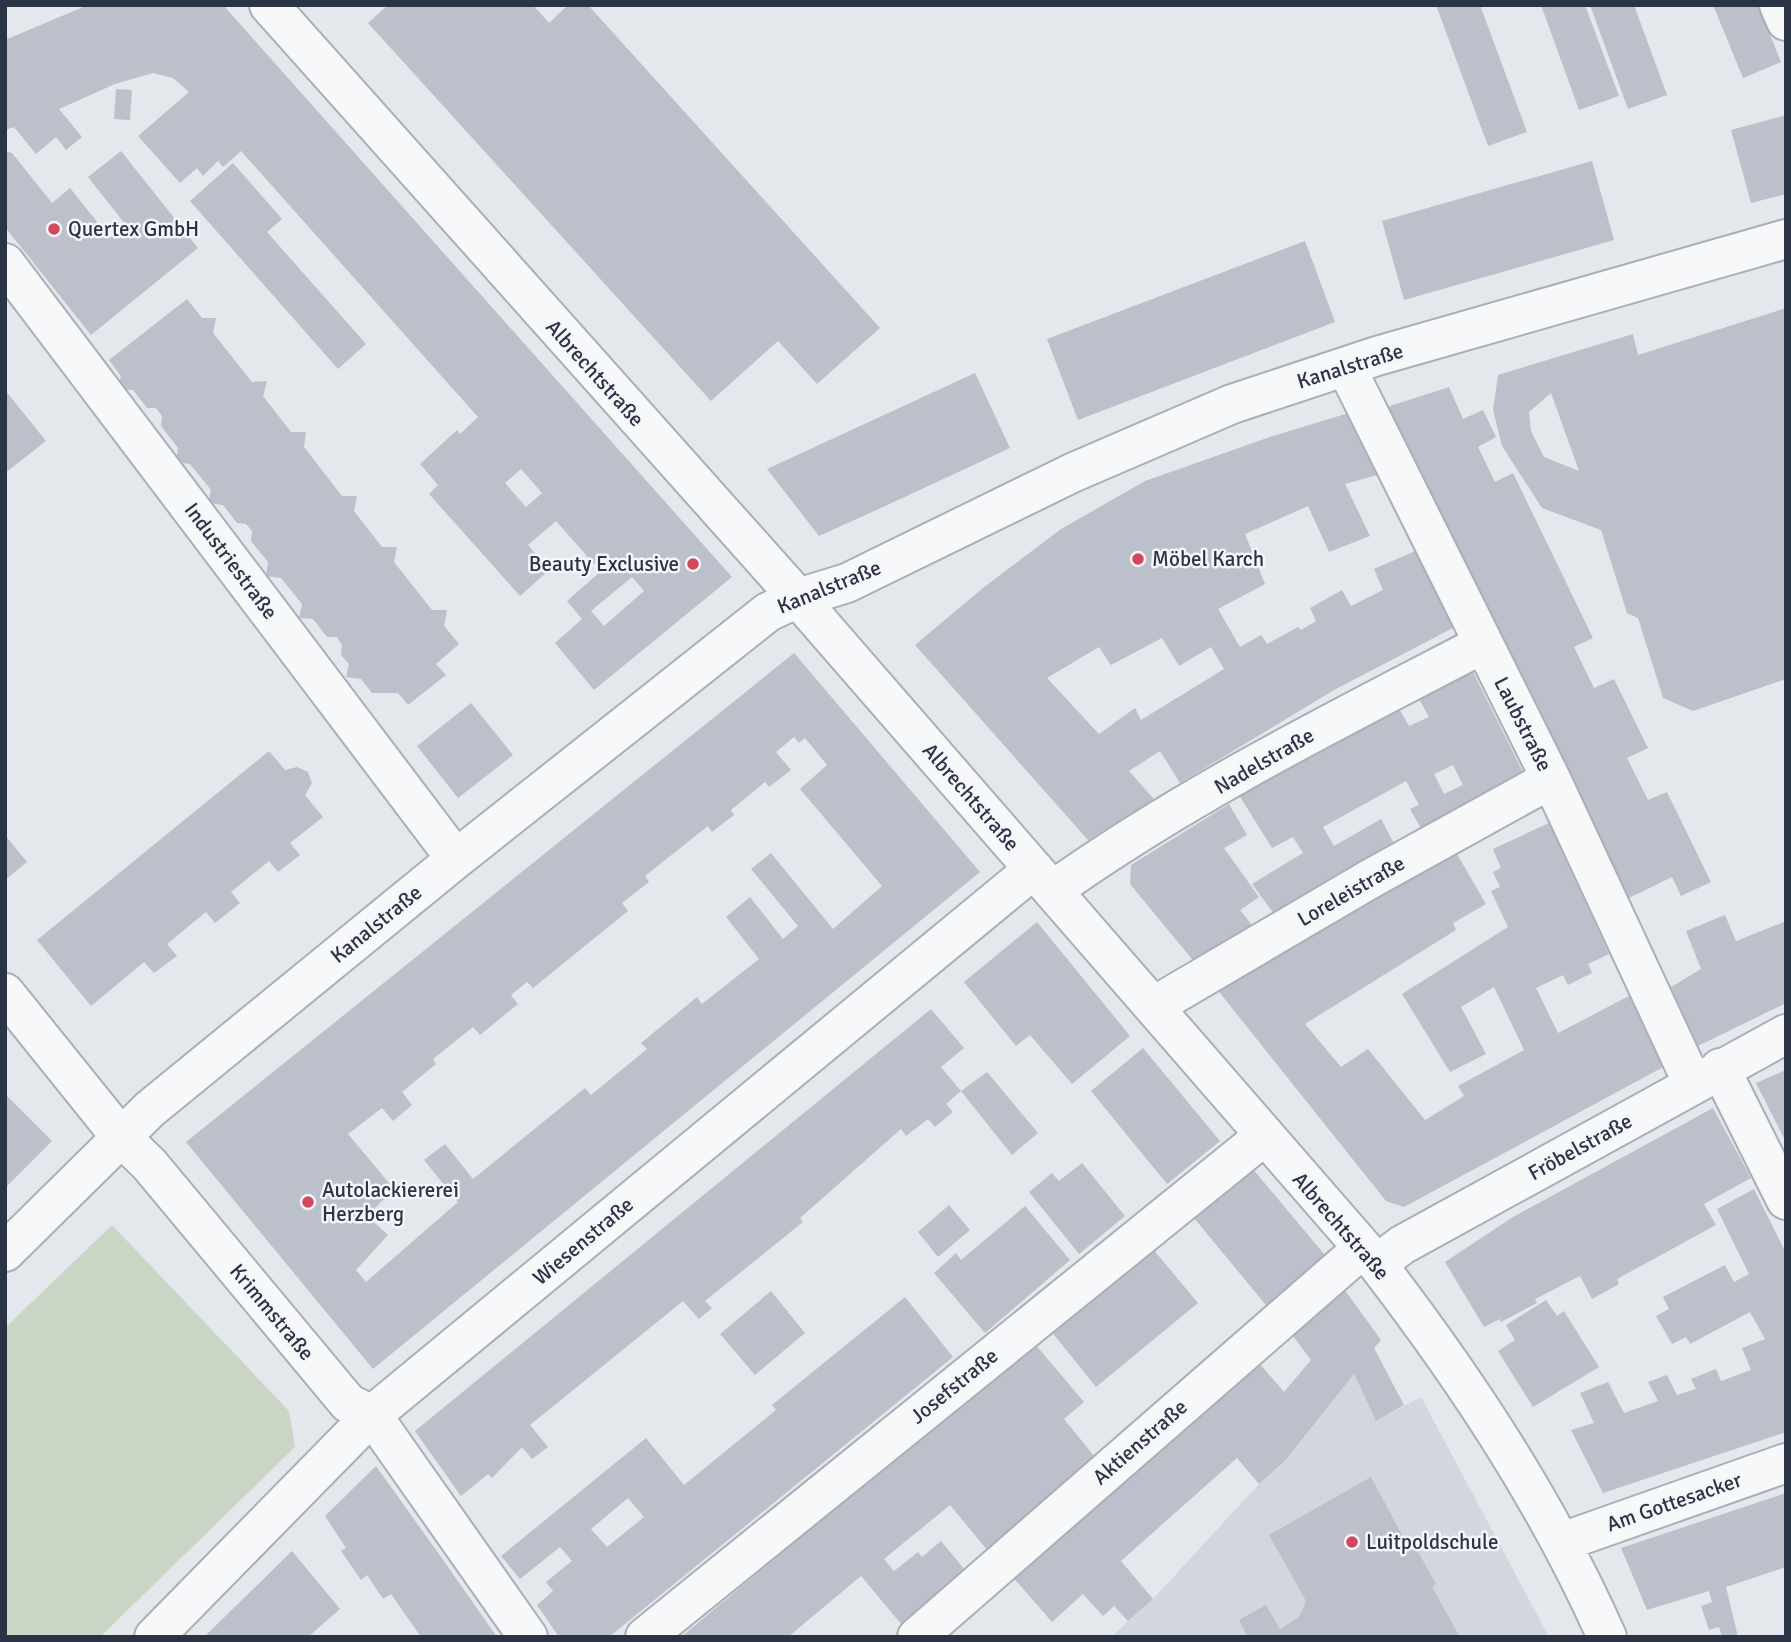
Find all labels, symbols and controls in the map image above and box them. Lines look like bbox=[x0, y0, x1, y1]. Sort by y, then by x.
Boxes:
place label: Quertex GmbH bbox=[68, 216, 199, 242]
marker: Quertex GmbH bbox=[46, 221, 62, 237]
street label: Albrechtstraße bbox=[540, 314, 650, 432]
street label: Kanalstraße bbox=[1294, 338, 1406, 394]
street label: Industriestraße bbox=[179, 497, 283, 625]
place label: Möbel Karch bbox=[1152, 546, 1264, 572]
place label: Beauty Exclusive bbox=[529, 551, 679, 577]
marker: Möbel Karch bbox=[1130, 551, 1146, 567]
street label: Kanalstraße bbox=[773, 554, 885, 620]
marker: Beauty Exclusive bbox=[685, 556, 701, 572]
street label: Laubstraße bbox=[1488, 672, 1558, 776]
street label: Nadelstraße bbox=[1209, 722, 1319, 800]
street label: Albrechtstraße bbox=[917, 738, 1025, 856]
street label: Loreleistraße bbox=[1293, 850, 1409, 932]
street label: Kanalstraße bbox=[325, 879, 427, 969]
street label: Fröbelstraße bbox=[1523, 1108, 1637, 1186]
street label: Albrechtstraße bbox=[1287, 1167, 1395, 1285]
place label: Autolackiererei Herzberg bbox=[322, 1177, 459, 1227]
street label: Wiesenstraße bbox=[527, 1191, 639, 1291]
marker: Autolackiererei Herzberg bbox=[300, 1194, 316, 1210]
street label: Krimmstraße bbox=[224, 1258, 320, 1366]
street label: Josefstraße bbox=[905, 1343, 1003, 1429]
street label: Aktienstraße bbox=[1087, 1394, 1193, 1490]
street label: Am Gottesacker bbox=[1603, 1467, 1745, 1537]
place label: Luitpoldschule bbox=[1366, 1529, 1499, 1555]
marker: Luitpoldschule bbox=[1344, 1534, 1360, 1550]

